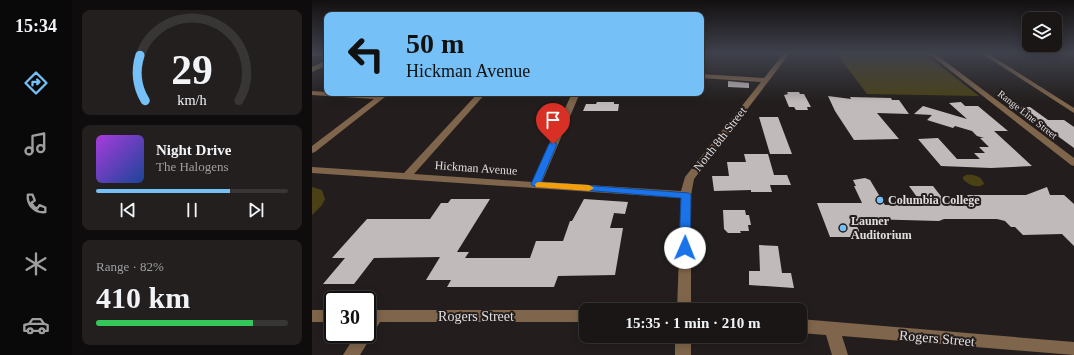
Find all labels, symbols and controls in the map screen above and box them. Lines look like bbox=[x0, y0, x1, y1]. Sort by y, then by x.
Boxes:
map controls bbox=[1022, 12, 1062, 52]
button: layers bbox=[1022, 12, 1062, 52]
text: 15:34 bbox=[15, 16, 57, 36]
icon: left bbox=[340, 28, 392, 80]
text: 50 m bbox=[406, 28, 464, 59]
text: 29 bbox=[171, 46, 213, 92]
text: Hickman Avenue bbox=[406, 61, 530, 81]
icon: directions bbox=[22, 69, 50, 97]
street label: Range Line Street bbox=[996, 88, 1060, 141]
text: km/h bbox=[177, 91, 207, 107]
pin bbox=[536, 103, 570, 144]
street label: North 8th Street bbox=[691, 104, 750, 174]
icon: arrive bbox=[542, 109, 564, 131]
icon: music bbox=[22, 130, 50, 158]
text: Night Drive bbox=[156, 142, 231, 158]
street label: Hickman Avenue bbox=[434, 158, 518, 178]
text: The Halogens bbox=[156, 159, 229, 174]
icon: phone bbox=[22, 190, 50, 218]
place label: Columbia College bbox=[888, 193, 980, 207]
marker: Columbia College bbox=[875, 195, 885, 205]
icon: previous bbox=[117, 199, 139, 221]
icon: pause bbox=[181, 199, 203, 221]
icon: next bbox=[245, 199, 267, 221]
place label: Launer Auditorium bbox=[851, 214, 912, 242]
marker: Launer Auditorium bbox=[838, 223, 848, 233]
position arrow bbox=[664, 227, 706, 269]
icon: climate bbox=[22, 250, 50, 278]
text: Range · 82% bbox=[96, 259, 164, 274]
text: 410 km bbox=[96, 281, 190, 314]
speed limit sign: 30 bbox=[324, 291, 376, 343]
street label: Rogers Street bbox=[438, 309, 514, 324]
icon: car bbox=[22, 311, 50, 339]
text: 15:35 · 1 min · 210 m bbox=[626, 315, 761, 331]
street label: Rogers Street bbox=[899, 328, 975, 349]

